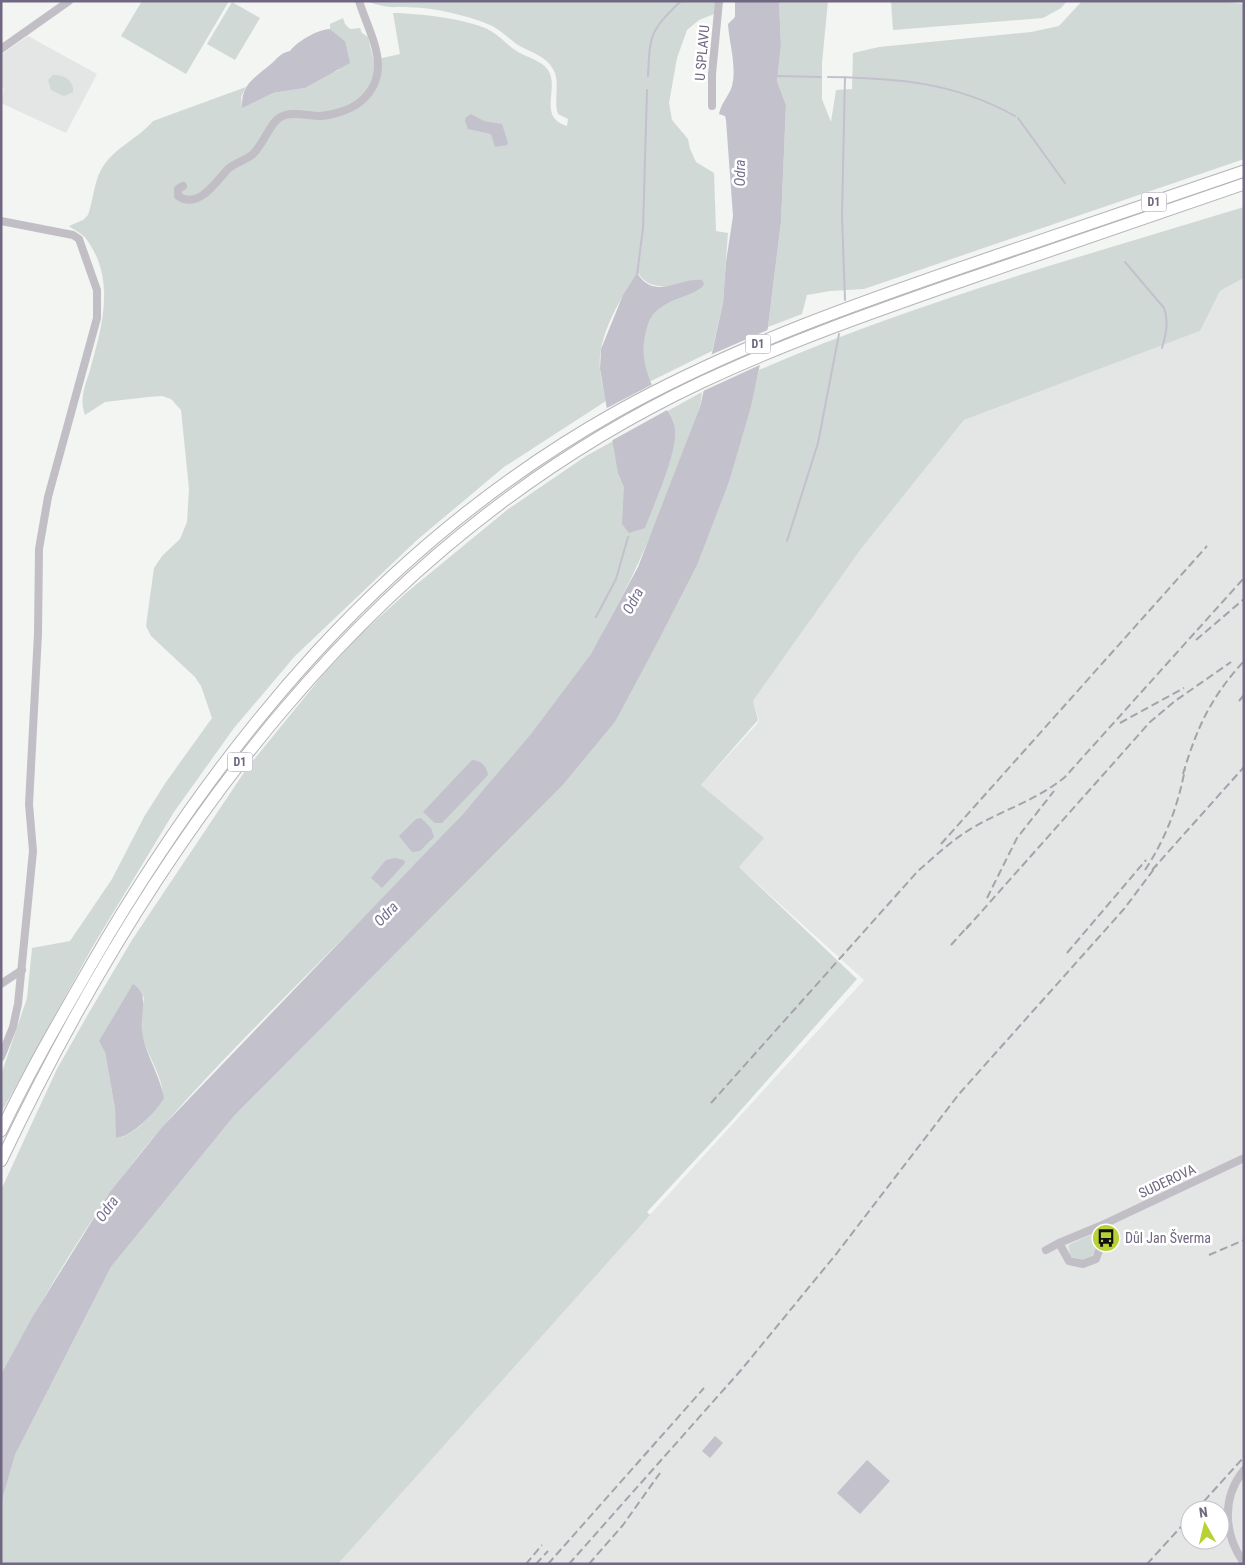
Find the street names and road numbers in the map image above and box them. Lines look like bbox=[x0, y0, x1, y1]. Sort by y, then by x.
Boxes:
street label: U SPLAVU bbox=[692, 24, 712, 82]
road number: D1 bbox=[1142, 192, 1166, 212]
road number: D1 bbox=[746, 334, 770, 354]
road number: D1 bbox=[228, 752, 252, 772]
street label: SUDEROVA bbox=[1136, 1161, 1198, 1201]

